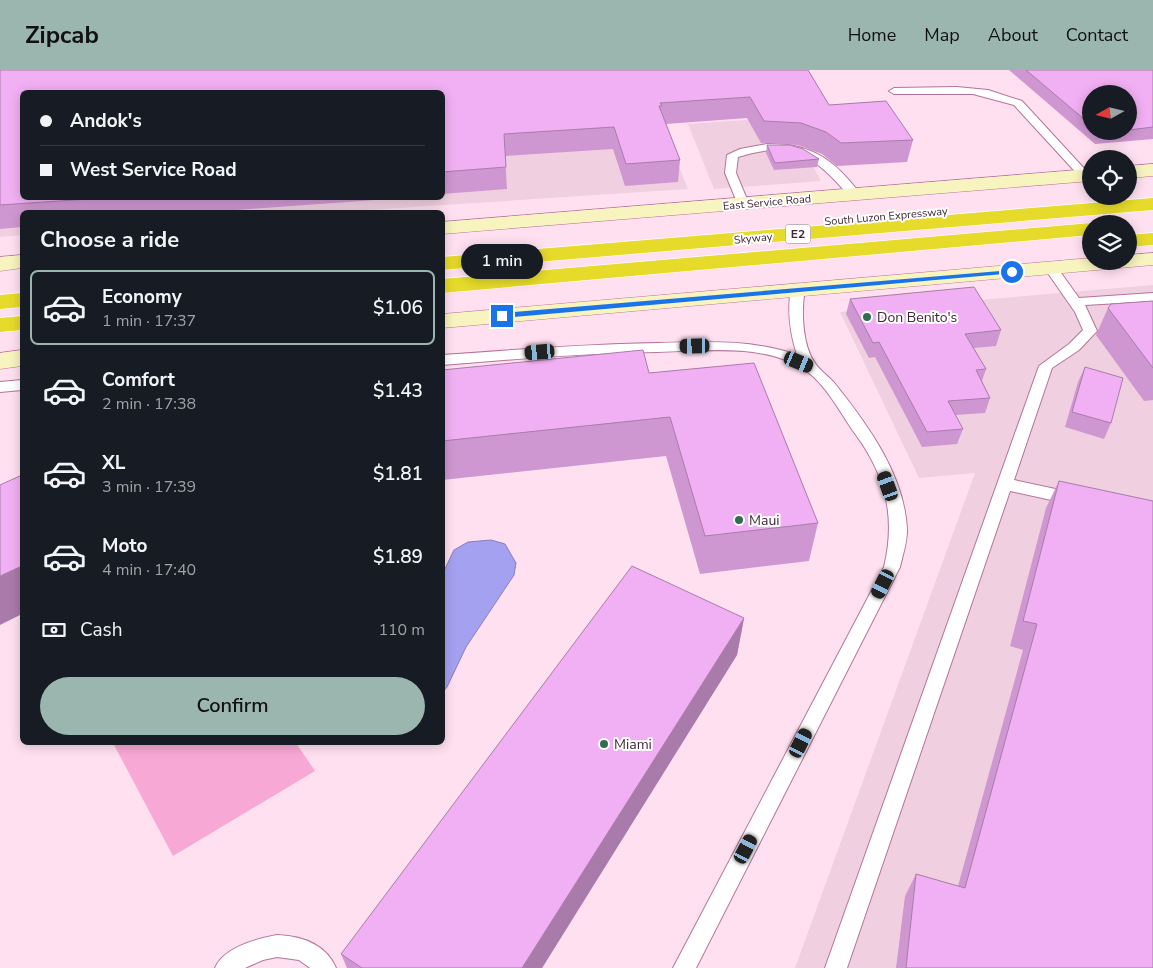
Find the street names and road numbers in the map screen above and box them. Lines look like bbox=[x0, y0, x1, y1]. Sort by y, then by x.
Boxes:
street label: East Service Road bbox=[722, 191, 812, 214]
street label: South Luzon Expressway bbox=[824, 204, 949, 229]
road number: E2 bbox=[786, 224, 810, 243]
street label: Skyway bbox=[733, 229, 773, 248]

